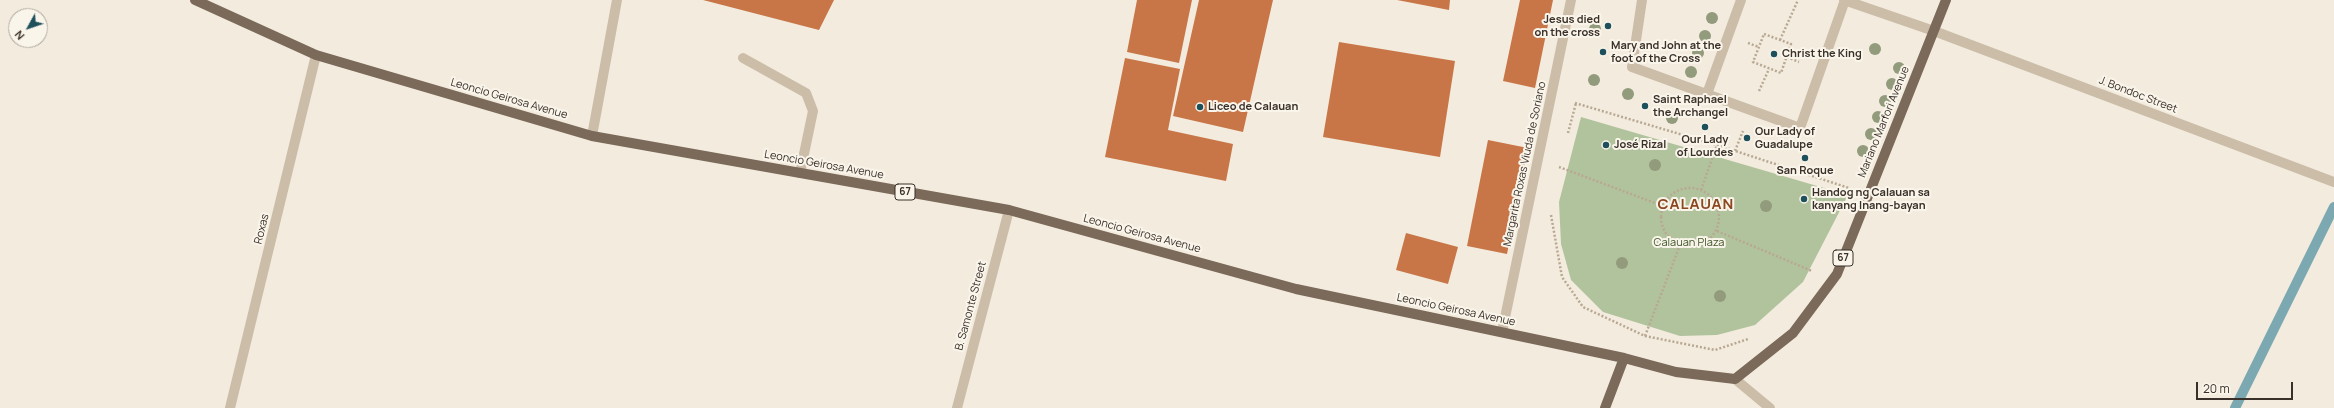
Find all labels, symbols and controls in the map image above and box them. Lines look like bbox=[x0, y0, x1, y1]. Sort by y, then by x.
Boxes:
north arrow bbox=[8, 8, 48, 48]
place label: Jesus died on the cross bbox=[1534, 13, 1600, 39]
marker: Jesus died on the cross bbox=[1603, 21, 1613, 31]
text: N bbox=[11, 28, 27, 43]
place label: Mary and John at the foot of the Cross bbox=[1611, 39, 1721, 65]
marker: Mary and John at the foot of the Cross bbox=[1598, 47, 1608, 57]
place label: Christ the King bbox=[1782, 47, 1862, 61]
marker: Christ the King bbox=[1769, 49, 1779, 59]
street label: Mariano Marfori Avenue bbox=[1856, 64, 1912, 180]
street label: J. Bondoc Street bbox=[2097, 74, 2179, 116]
street label: Leoncio Geirosa Avenue bbox=[449, 76, 569, 122]
street label: Margarita Roxas Viuda de Soriano bbox=[1501, 80, 1549, 248]
place label: Saint Raphael the Archangel bbox=[1653, 93, 1728, 119]
place label: Liceo de Calauan bbox=[1208, 100, 1298, 114]
marker: Saint Raphael the Archangel bbox=[1640, 101, 1650, 111]
marker: Liceo de Calauan bbox=[1195, 102, 1205, 112]
marker: Our Lady of Lourdes bbox=[1700, 122, 1710, 132]
place label: Our Lady of Guadalupe bbox=[1755, 125, 1815, 151]
place label: Our Lady of Lourdes bbox=[1677, 133, 1733, 159]
marker: Our Lady of Guadalupe bbox=[1742, 133, 1752, 143]
place label: José Rizal bbox=[1614, 138, 1666, 152]
marker: José Rizal bbox=[1601, 140, 1611, 150]
street label: Leoncio Geirosa Avenue bbox=[763, 148, 885, 182]
marker: San Roque bbox=[1800, 153, 1810, 163]
place label: San Roque bbox=[1777, 164, 1833, 178]
road number: 67 bbox=[895, 184, 915, 200]
place label: Handog ng Calauan sa kanyang Inang-bayan bbox=[1812, 186, 1930, 212]
marker: Handog ng Calauan sa kanyang Inang-bayan bbox=[1799, 194, 1809, 204]
district label: CALAUAN bbox=[1658, 196, 1734, 214]
street label: Roxas bbox=[252, 212, 272, 246]
street label: Leoncio Geirosa Avenue bbox=[1082, 212, 1202, 256]
park label: Calauan Plaza bbox=[1654, 236, 1724, 250]
road number: 67 bbox=[1833, 250, 1853, 266]
street label: B. Samonte Street bbox=[953, 260, 989, 352]
street label: Leoncio Geirosa Avenue bbox=[1395, 291, 1517, 329]
scale bar bbox=[2198, 374, 2295, 400]
text: 20 m bbox=[2203, 380, 2230, 397]

